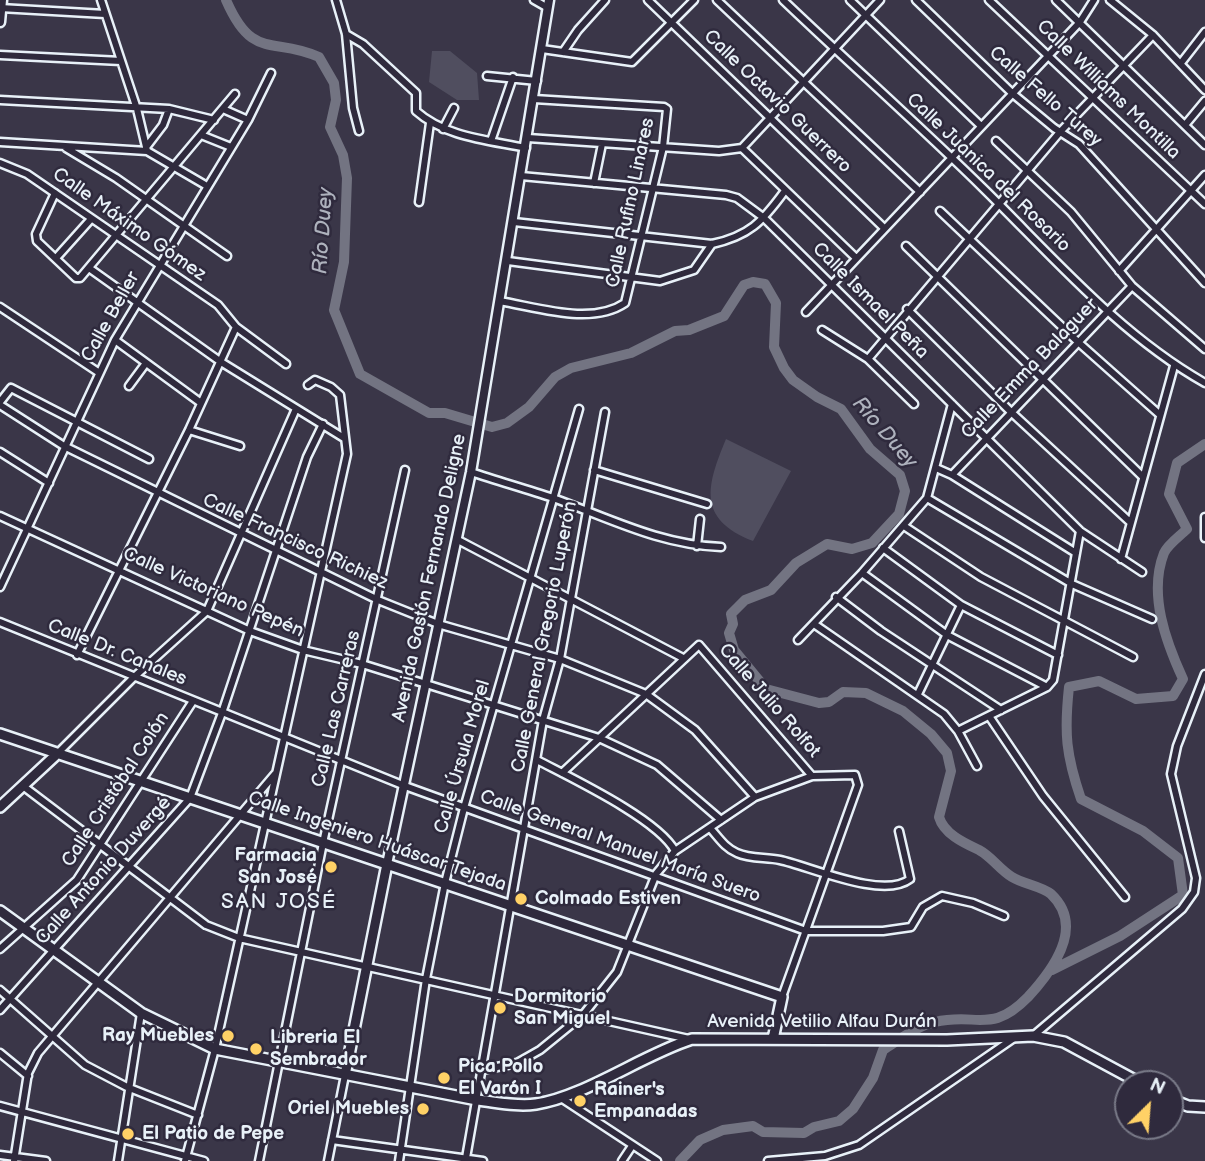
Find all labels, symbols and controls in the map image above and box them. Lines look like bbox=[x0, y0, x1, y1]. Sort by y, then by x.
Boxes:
street label: Calle Williams Montilla bbox=[1031, 15, 1185, 165]
street label: Calle Octavio Guerrero bbox=[698, 25, 856, 179]
street label: Calle Fello Turey bbox=[984, 42, 1106, 152]
street label: Calle Juanica del Rosario bbox=[901, 89, 1075, 257]
street label: Calle Rufino Linares bbox=[602, 116, 660, 290]
street label: Calle Máximo Gómez bbox=[48, 163, 210, 287]
water label: Río Duey bbox=[308, 187, 340, 275]
street label: Calle Ismael Peña bbox=[807, 238, 933, 364]
street label: Calle Beller bbox=[77, 268, 145, 366]
street label: Calle Emma Balaguer bbox=[957, 294, 1103, 444]
water label: Río Duey bbox=[846, 392, 922, 474]
street label: Avenida Gastón Fernando Deligne bbox=[388, 432, 472, 724]
street label: Calle Francisco Richiez bbox=[199, 489, 391, 595]
street label: Calle General Gregorio Luperón bbox=[507, 499, 583, 775]
street label: Calle Victoriano Pepén bbox=[119, 543, 307, 643]
street label: Calle Dr. Canales bbox=[44, 615, 190, 691]
street label: Calle Las Carreras bbox=[308, 628, 366, 790]
street label: Calle Julio Rolfot bbox=[713, 639, 825, 763]
street label: Calle Úrsula Morel bbox=[430, 678, 496, 836]
street label: Calle Cristóbal Colón bbox=[57, 708, 175, 872]
street label: Calle General Manuel María Suero bbox=[477, 785, 763, 909]
street label: Calle Ingeniero Huáscar Tejada bbox=[245, 787, 509, 897]
street label: Calle Antonio Duvergé bbox=[31, 792, 177, 950]
place label: Farmacia San José bbox=[235, 845, 317, 889]
marker: Farmacia San José bbox=[323, 859, 339, 875]
place label: Colmado Estiven bbox=[535, 888, 681, 910]
district label: SAN JOSÉ bbox=[222, 890, 336, 916]
marker: Colmado Estiven bbox=[513, 891, 529, 907]
place label: Dormitorio San Miguel bbox=[514, 986, 610, 1030]
marker: Dormitorio San Miguel bbox=[492, 1000, 508, 1016]
street label: Avenida Vetilio Alfau Durán bbox=[707, 1011, 937, 1033]
place label: Ray Muebles bbox=[102, 1025, 214, 1047]
place label: Libreria El Sembrador bbox=[270, 1027, 367, 1071]
marker: Ray Muebles bbox=[220, 1028, 236, 1044]
marker: Libreria El Sembrador bbox=[248, 1041, 264, 1057]
place label: Pica Pollo El Varón I bbox=[458, 1056, 543, 1100]
marker: Pica Pollo El Varón I bbox=[436, 1070, 452, 1086]
north arrow bbox=[1114, 1070, 1184, 1140]
text: N bbox=[1146, 1074, 1169, 1101]
place label: Rainer's Empanadas bbox=[594, 1079, 697, 1123]
marker: Rainer's Empanadas bbox=[572, 1093, 588, 1109]
place label: Oriel Muebles bbox=[288, 1098, 409, 1120]
marker: Oriel Muebles bbox=[415, 1101, 431, 1117]
place label: El Patio de Pepe bbox=[142, 1123, 284, 1145]
marker: El Patio de Pepe bbox=[120, 1126, 136, 1142]

